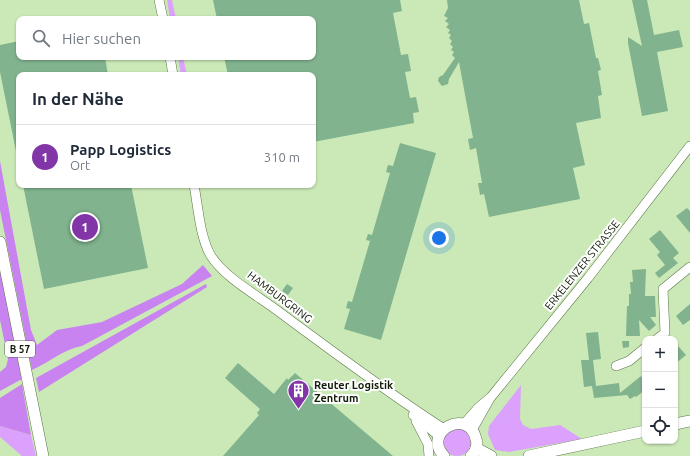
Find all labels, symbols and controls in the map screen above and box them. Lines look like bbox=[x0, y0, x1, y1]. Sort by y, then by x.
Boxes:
search box bbox=[16, 16, 316, 60]
icon: search bbox=[30, 27, 52, 49]
text: Hier suchen bbox=[62, 30, 141, 47]
text: In der Nähe bbox=[32, 89, 124, 108]
text: Papp Logistics bbox=[70, 141, 171, 158]
text: 1 bbox=[41, 150, 49, 164]
text: 310 m bbox=[264, 150, 300, 164]
text: Ort bbox=[70, 158, 90, 172]
pin: 1 bbox=[72, 212, 98, 242]
street label: ERKELENZER STRASSE bbox=[542, 218, 622, 312]
your location bbox=[429, 228, 449, 248]
street label: HAMBURGRING bbox=[245, 269, 315, 325]
map controls bbox=[642, 336, 678, 444]
button: + bbox=[642, 336, 678, 372]
road number: B 57 bbox=[5, 341, 35, 357]
button: − bbox=[642, 372, 678, 408]
building icon: Reuter Logistik Zentrum bbox=[286, 378, 312, 411]
place label: Reuter Logistik Zentrum bbox=[314, 379, 394, 404]
button: locate bbox=[642, 408, 678, 444]

